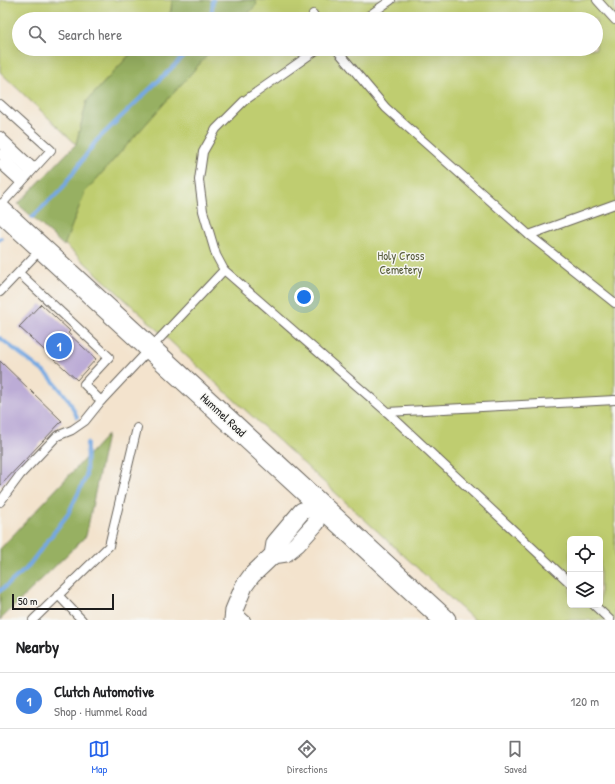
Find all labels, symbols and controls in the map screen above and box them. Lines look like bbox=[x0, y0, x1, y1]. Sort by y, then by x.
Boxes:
search box bbox=[12, 12, 603, 56]
icon: search bbox=[26, 23, 48, 45]
text: Search here bbox=[58, 24, 122, 45]
park label: Holy Cross Cemetery bbox=[378, 247, 425, 278]
your location bbox=[294, 287, 314, 307]
pin: 1 bbox=[46, 331, 72, 361]
street label: Hummel Road bbox=[197, 389, 250, 441]
map controls bbox=[567, 536, 603, 608]
button: locate bbox=[567, 536, 603, 572]
button: layers bbox=[567, 572, 603, 608]
scale bar bbox=[12, 592, 114, 611]
text: 50 m bbox=[18, 594, 38, 608]
text: Nearby bbox=[16, 635, 59, 658]
text: Clutch Automotive bbox=[54, 681, 154, 702]
text: 1 bbox=[27, 692, 31, 710]
text: 120 m bbox=[571, 692, 599, 710]
text: Shop · Hummel Road bbox=[54, 702, 147, 720]
tab: Map bbox=[88, 738, 110, 776]
tab: Directions bbox=[287, 738, 328, 776]
tab: Saved bbox=[504, 738, 527, 776]

